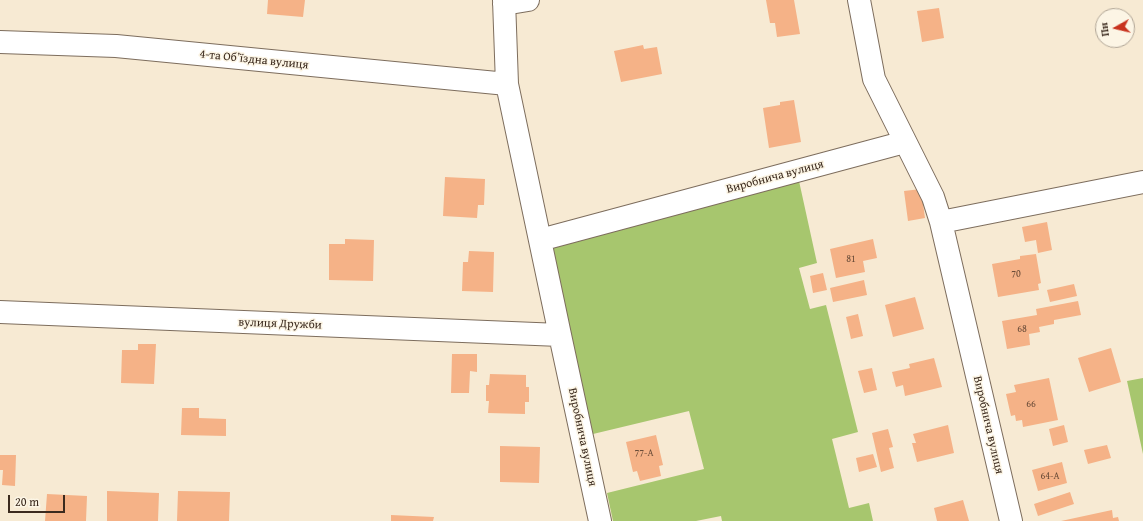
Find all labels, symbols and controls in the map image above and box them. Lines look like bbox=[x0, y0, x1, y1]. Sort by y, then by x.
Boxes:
north arrow bbox=[1095, 8, 1135, 48]
text: Пн bbox=[1095, 21, 1113, 38]
street label: 4-та Обʼїздна вулиця bbox=[199, 47, 309, 73]
street label: Виробнича вулиця bbox=[725, 157, 825, 197]
house number: 81 bbox=[846, 253, 856, 265]
house number: 70 bbox=[1011, 268, 1021, 280]
street label: вулиця Дружби bbox=[238, 315, 322, 333]
house number: 68 bbox=[1017, 323, 1027, 335]
street label: Виробнича вулиця bbox=[970, 375, 1006, 475]
street label: Виробнича вулиця bbox=[565, 387, 599, 487]
house number: 66 bbox=[1026, 398, 1036, 410]
house number: 77-А bbox=[634, 447, 654, 459]
house number: 64-А bbox=[1040, 470, 1060, 482]
scale bar bbox=[10, 487, 67, 513]
text: 20 m bbox=[15, 493, 39, 510]

